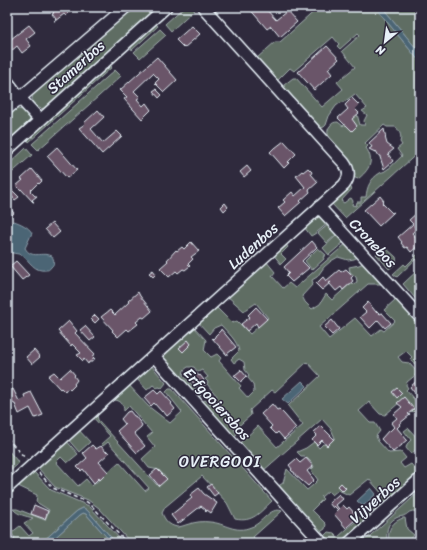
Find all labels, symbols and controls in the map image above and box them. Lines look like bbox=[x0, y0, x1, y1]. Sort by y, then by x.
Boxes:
north arrow bbox=[365, 22, 405, 62]
street label: Stamerbos bbox=[41, 33, 111, 101]
text: N bbox=[372, 40, 389, 61]
street label: Cronebos bbox=[343, 212, 403, 274]
street label: Ludenbos bbox=[222, 216, 284, 276]
street label: Erfgooiersbos bbox=[177, 361, 257, 447]
district label: OVERGOOI bbox=[179, 447, 262, 476]
street label: Vijverbos bbox=[344, 470, 407, 530]

